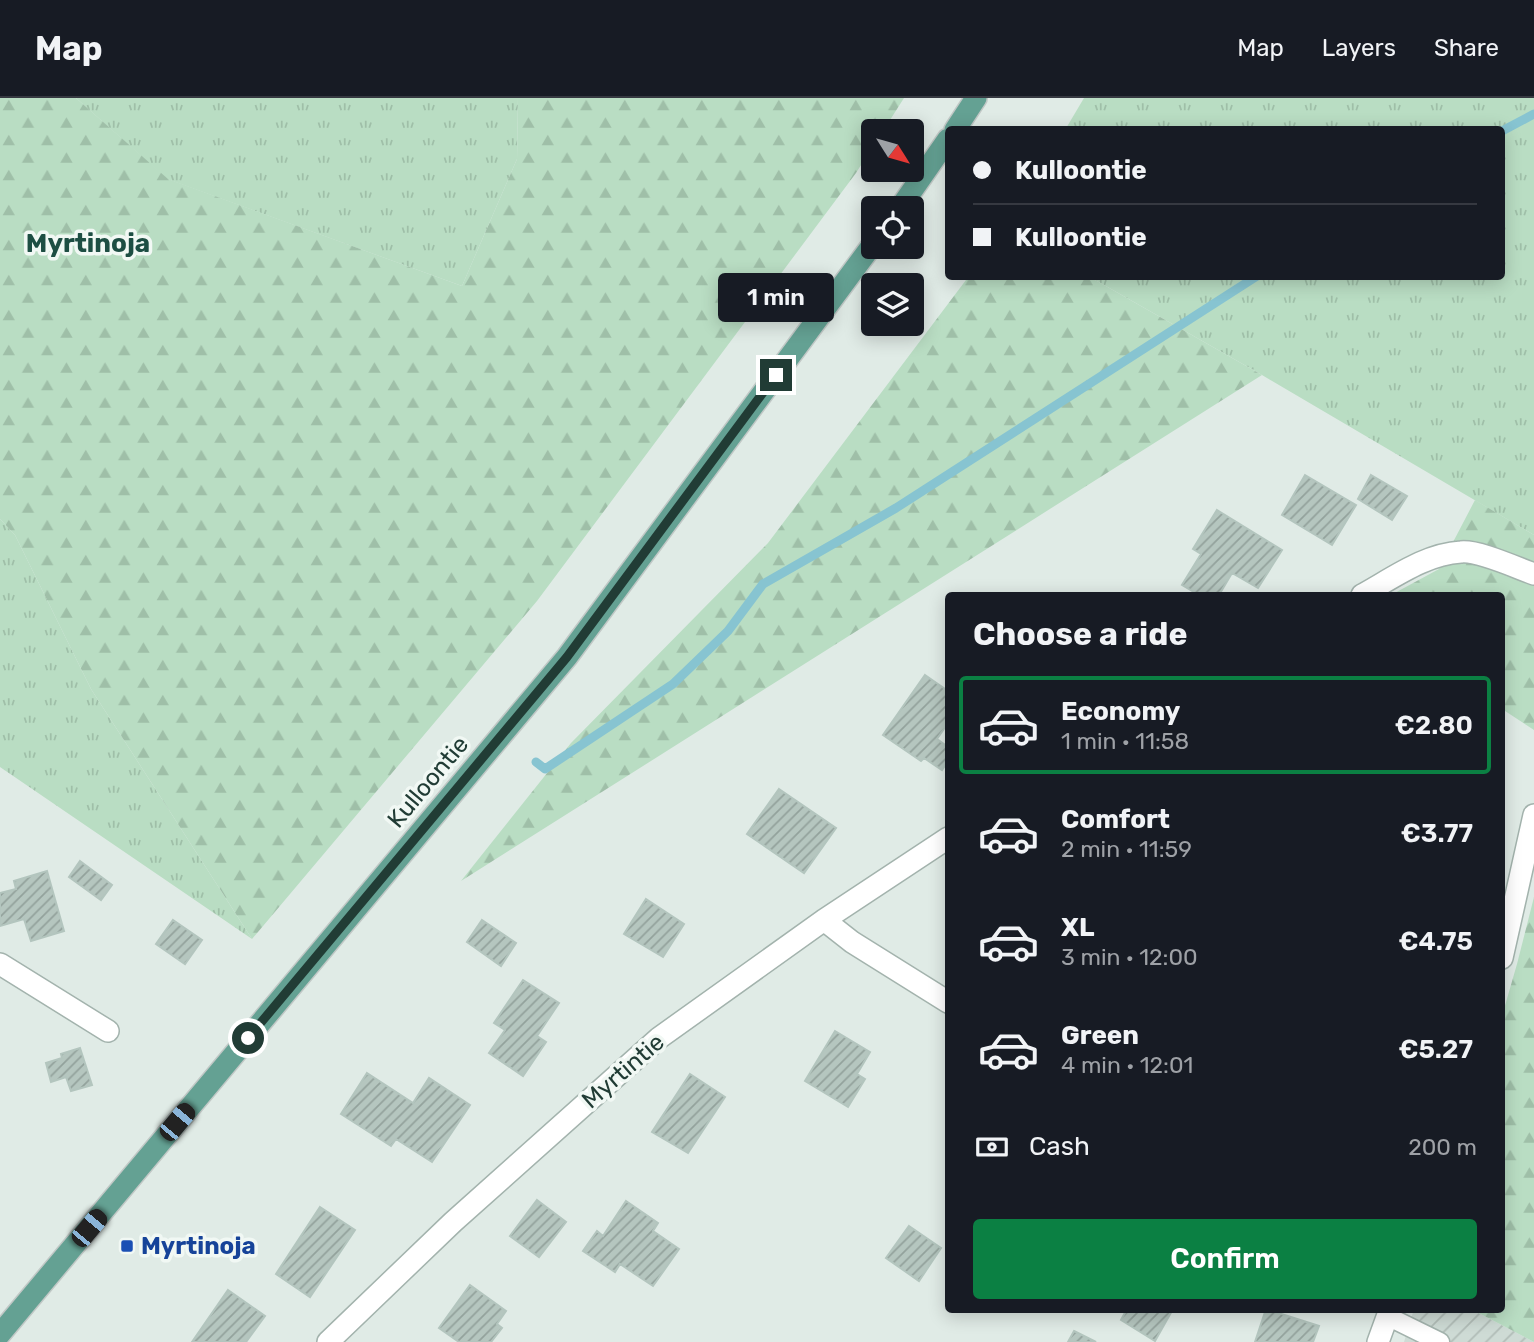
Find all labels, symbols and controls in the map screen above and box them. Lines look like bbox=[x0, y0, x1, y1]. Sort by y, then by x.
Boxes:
text: Map bbox=[35, 29, 103, 68]
text: Map bbox=[1237, 34, 1284, 62]
text: Layers bbox=[1322, 34, 1396, 62]
text: Share bbox=[1434, 34, 1499, 62]
north arrow bbox=[861, 119, 924, 182]
map controls bbox=[861, 119, 924, 336]
text: Kulloontie bbox=[1015, 155, 1147, 186]
button: locate bbox=[861, 196, 924, 259]
text: Kulloontie bbox=[1015, 222, 1147, 253]
district label: Myrtinoja bbox=[26, 228, 150, 259]
button: layers bbox=[861, 273, 924, 336]
callout: 1 min bbox=[718, 274, 834, 322]
text: 1 min bbox=[747, 283, 805, 311]
route end bbox=[760, 359, 792, 391]
text: Choose a ride bbox=[973, 615, 1187, 653]
icon: car bbox=[977, 694, 1040, 757]
text: Economy bbox=[1061, 696, 1180, 727]
text: €2.80 bbox=[1395, 710, 1473, 741]
text: 1 min · 11:58 bbox=[1061, 727, 1189, 755]
street label: Kulloontie bbox=[382, 731, 474, 833]
icon: car bbox=[977, 802, 1040, 865]
text: Comfort bbox=[1061, 804, 1170, 835]
text: €3.77 bbox=[1401, 818, 1473, 849]
text: 2 min · 11:59 bbox=[1061, 835, 1192, 863]
icon: car bbox=[977, 910, 1040, 973]
text: XL bbox=[1061, 912, 1094, 943]
text: €4.75 bbox=[1398, 926, 1473, 957]
text: 3 min · 12:00 bbox=[1061, 943, 1198, 971]
icon: car bbox=[977, 1018, 1040, 1081]
text: Green bbox=[1061, 1020, 1139, 1051]
route start bbox=[232, 1022, 264, 1054]
street label: Myrtintie bbox=[576, 1028, 670, 1114]
text: €5.27 bbox=[1398, 1034, 1473, 1065]
text: 4 min · 12:01 bbox=[1061, 1051, 1193, 1079]
car bbox=[156, 1099, 199, 1145]
icon: cash bbox=[973, 1128, 1011, 1166]
text: Cash bbox=[1029, 1131, 1090, 1162]
text: 200 m bbox=[1408, 1133, 1477, 1161]
car bbox=[68, 1205, 111, 1251]
button: Confirm bbox=[973, 1219, 1477, 1299]
place label: Myrtinoja bbox=[141, 1232, 256, 1260]
marker: Myrtinoja bbox=[119, 1238, 135, 1254]

